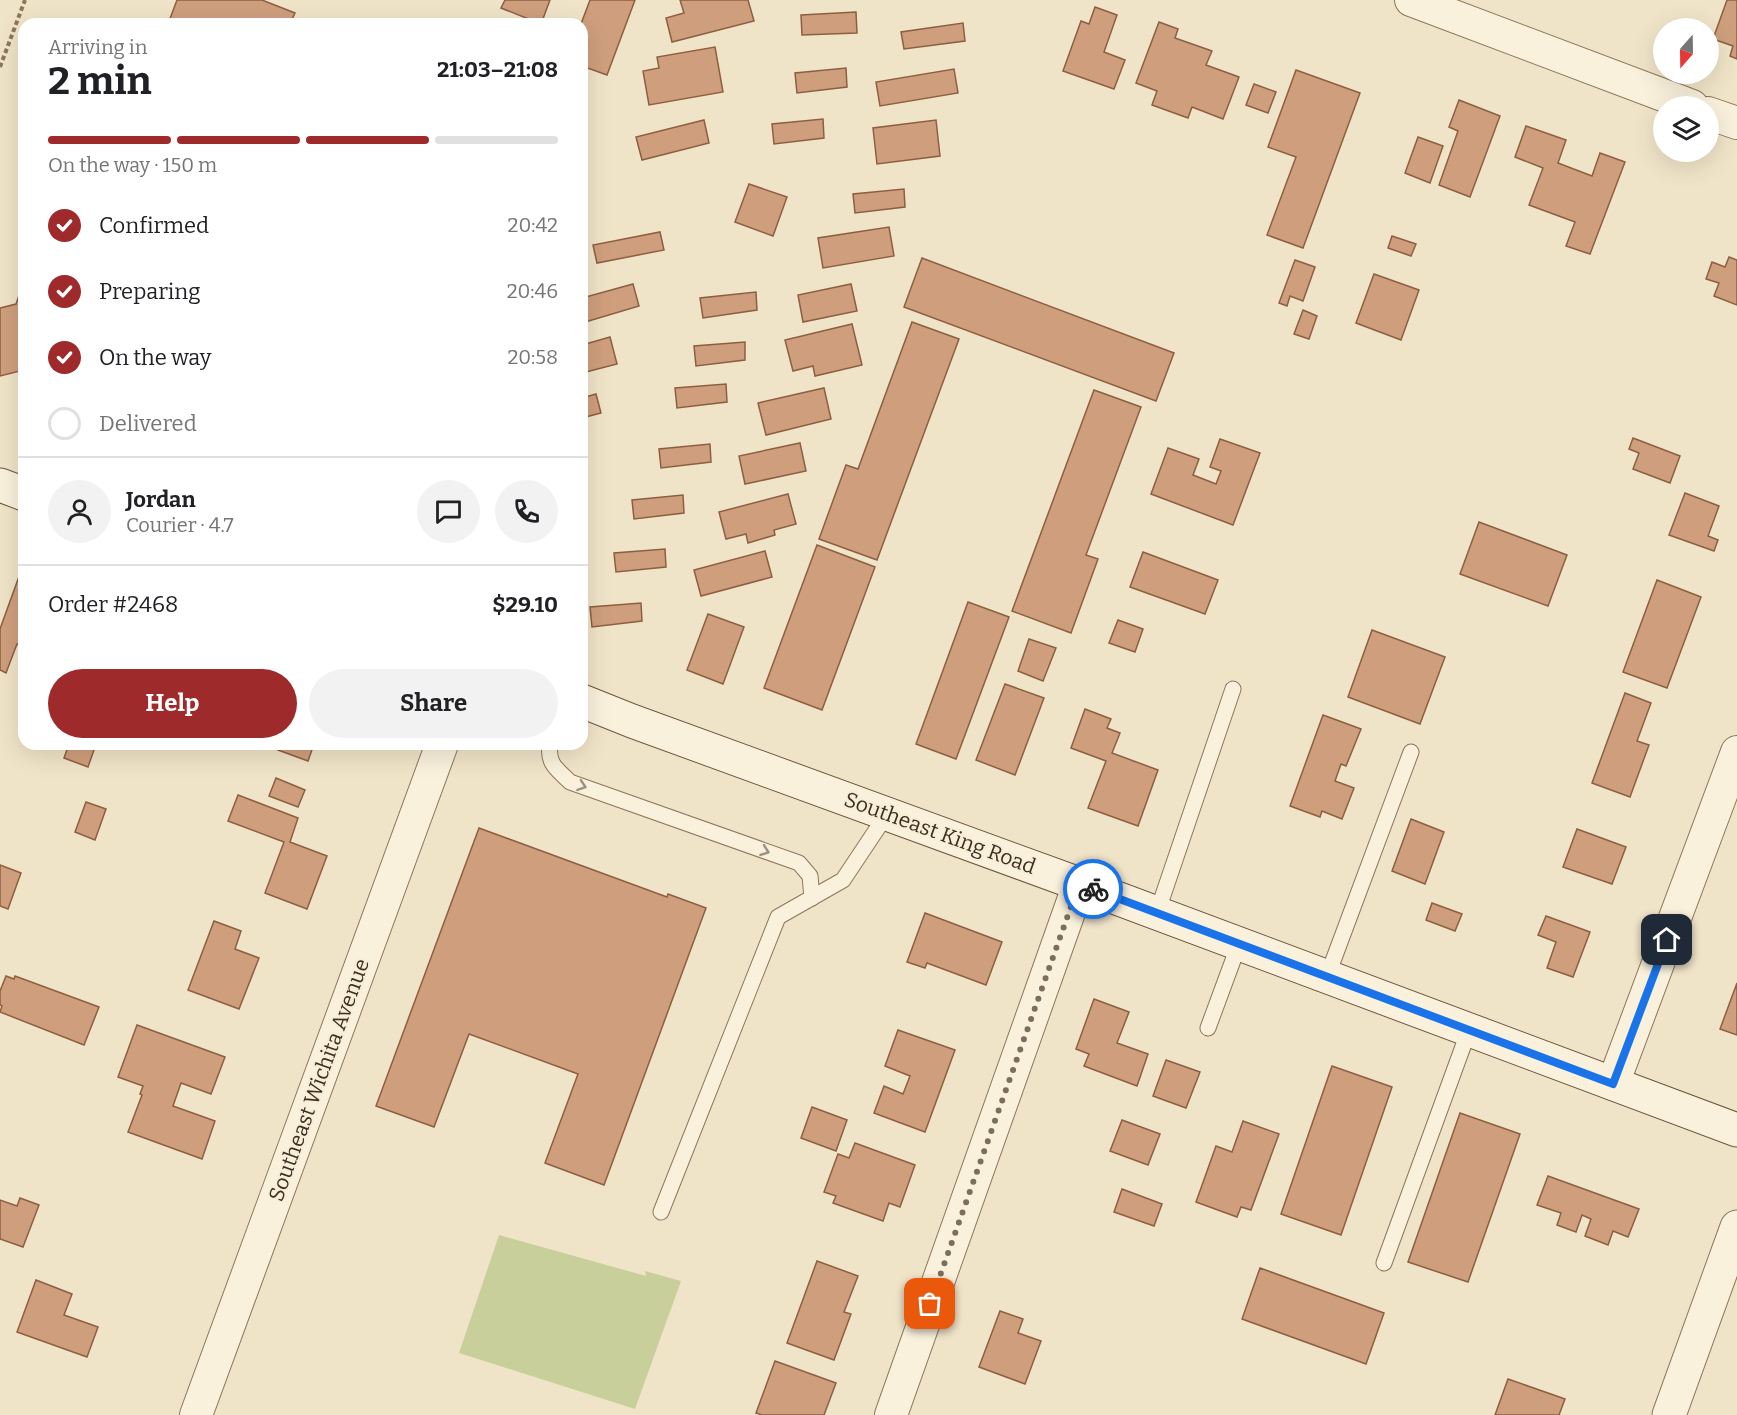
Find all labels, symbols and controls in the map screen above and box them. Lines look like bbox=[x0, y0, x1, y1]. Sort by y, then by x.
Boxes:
north arrow bbox=[1653, 18, 1719, 84]
map controls bbox=[1653, 18, 1719, 162]
text: Arriving in bbox=[48, 35, 147, 59]
text: 21:03–21:08 bbox=[437, 56, 558, 83]
text: 2 min bbox=[48, 58, 152, 104]
button: layers bbox=[1653, 96, 1719, 162]
text: On the way · 150 m bbox=[48, 153, 217, 177]
icon: check bbox=[48, 209, 81, 242]
text: Confirmed bbox=[99, 212, 209, 239]
text: 20:42 bbox=[508, 213, 558, 237]
icon: check bbox=[48, 275, 81, 308]
text: Preparing bbox=[99, 278, 201, 305]
text: 20:46 bbox=[507, 279, 558, 303]
icon: check bbox=[48, 341, 81, 374]
text: On the way bbox=[99, 344, 211, 371]
text: 20:58 bbox=[507, 345, 558, 369]
text: Delivered bbox=[99, 410, 197, 437]
button: person bbox=[48, 480, 111, 543]
button: chat bbox=[417, 480, 480, 543]
button: phone bbox=[495, 480, 558, 543]
text: Jordan bbox=[126, 486, 196, 513]
text: Courier · 4.7 bbox=[126, 513, 234, 537]
text: Order #2468 bbox=[48, 591, 178, 618]
text: $29.10 bbox=[492, 591, 558, 618]
button: Help bbox=[48, 669, 297, 738]
button: Share bbox=[309, 669, 558, 738]
one-way arrow bbox=[576, 778, 586, 791]
street label: Southeast King Road bbox=[841, 786, 1039, 880]
one-way arrow bbox=[759, 844, 770, 857]
courier bbox=[1063, 859, 1123, 919]
icon: bike bbox=[1077, 873, 1110, 906]
pin bbox=[1641, 914, 1692, 965]
icon: home bbox=[1650, 923, 1683, 956]
street label: Southeast Wichita Avenue bbox=[263, 955, 375, 1205]
pin bbox=[904, 1278, 955, 1329]
icon: bag bbox=[913, 1287, 946, 1320]

